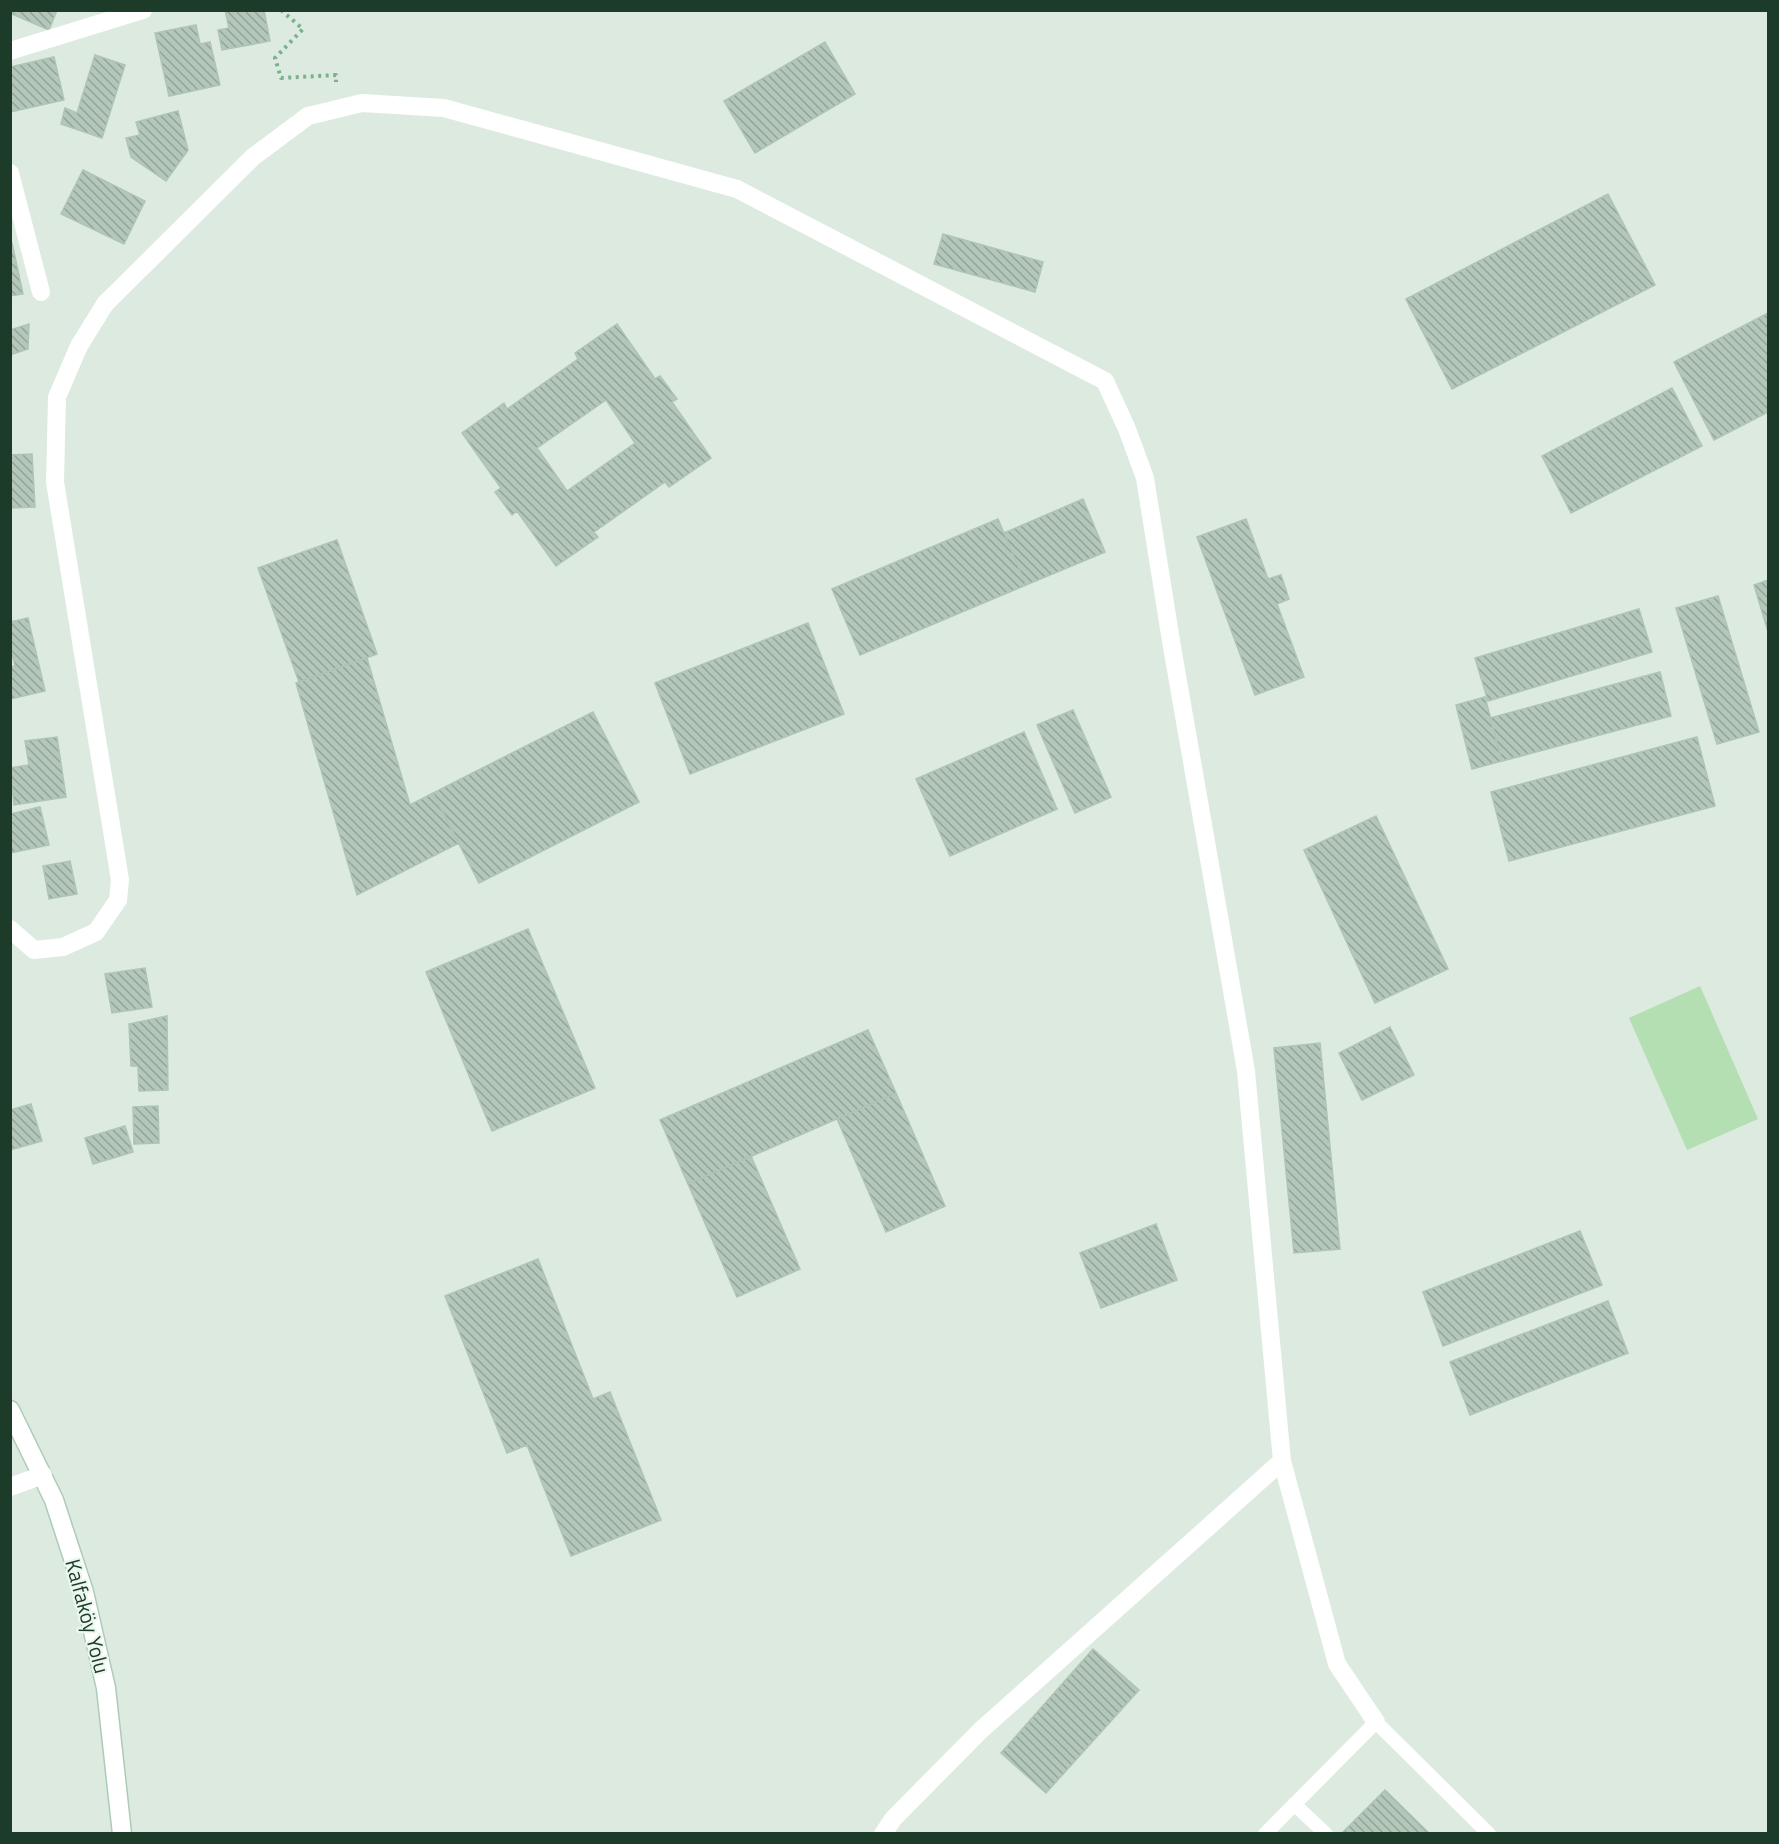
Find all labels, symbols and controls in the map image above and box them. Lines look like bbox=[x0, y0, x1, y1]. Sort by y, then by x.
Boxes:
street label: Kalfaköy Yolu bbox=[57, 1555, 119, 1677]

